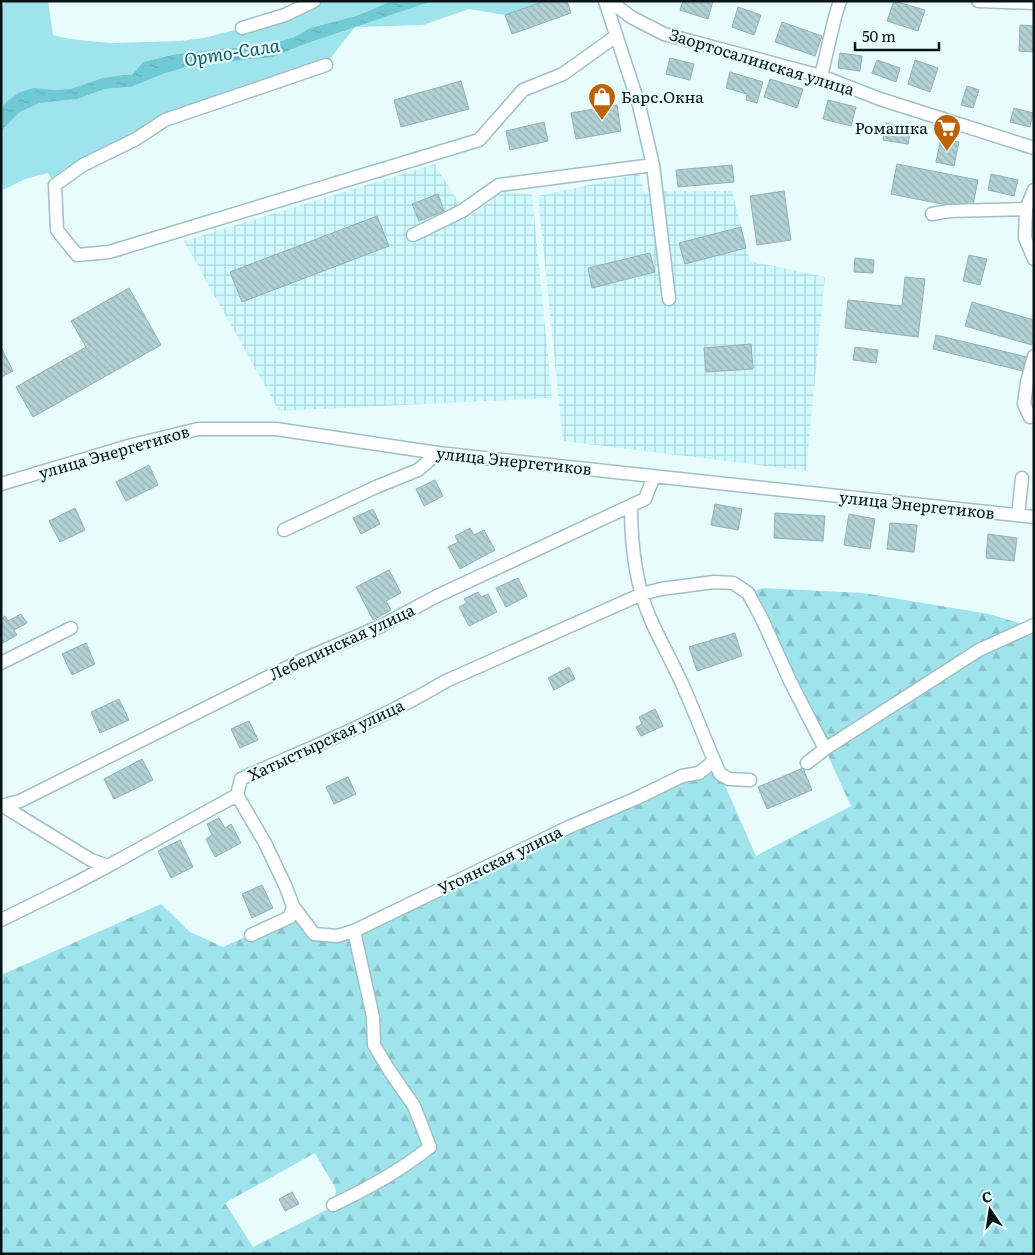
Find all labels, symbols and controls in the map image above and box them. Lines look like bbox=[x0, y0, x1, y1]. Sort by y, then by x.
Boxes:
scale bar bbox=[855, 20, 939, 52]
street label: Заортосалинская улица bbox=[667, 21, 858, 101]
text: 50 m bbox=[862, 24, 896, 47]
water label: Орто-Сала bbox=[182, 31, 282, 72]
shop icon: Барс.Окна bbox=[587, 82, 617, 121]
place label: Барс.Окна bbox=[621, 84, 704, 108]
supermarket icon: Ромашка bbox=[932, 113, 962, 152]
place label: Ромашка bbox=[855, 115, 928, 139]
street label: улица Энергетиков bbox=[35, 418, 192, 484]
street label: улица Энергетиков bbox=[435, 440, 593, 480]
street label: улица Энергетиков bbox=[838, 484, 996, 524]
street label: Лебединская улица bbox=[265, 597, 418, 685]
street label: Хатыстырская улица bbox=[243, 692, 408, 786]
street label: Угоянская улица bbox=[433, 818, 566, 900]
north arrow bbox=[965, 1185, 1015, 1235]
text: С bbox=[980, 1185, 994, 1207]

